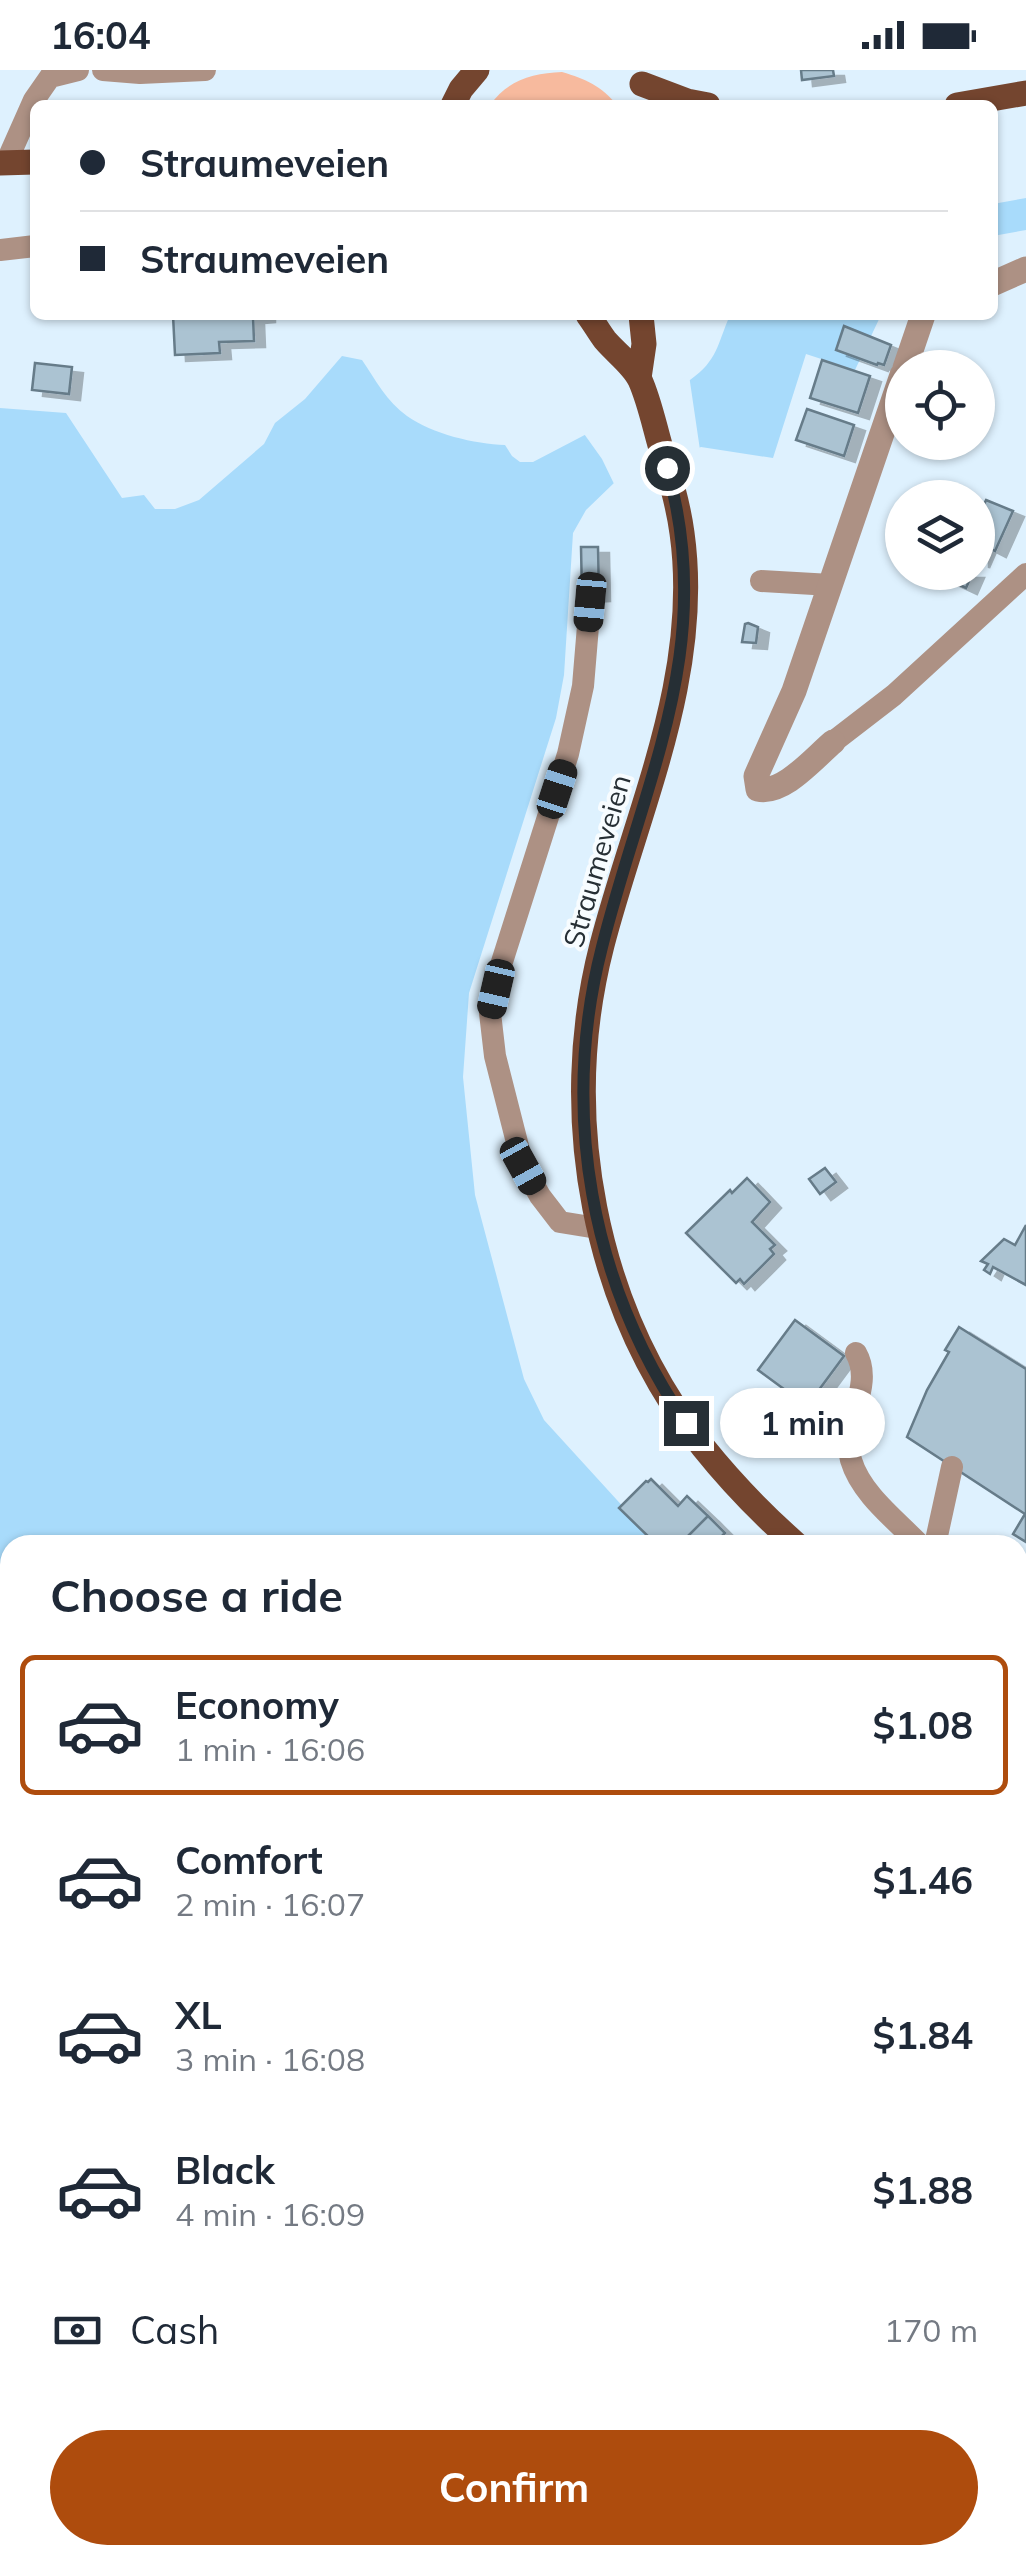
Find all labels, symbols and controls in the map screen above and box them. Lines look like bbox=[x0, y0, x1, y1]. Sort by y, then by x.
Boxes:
text: 16:04 bbox=[50, 11, 151, 59]
text: Straumeveien bbox=[140, 139, 389, 187]
text: Straumeveien bbox=[140, 235, 389, 283]
map controls bbox=[885, 350, 995, 590]
button: locate bbox=[885, 350, 995, 460]
route start bbox=[645, 446, 690, 491]
button: layers bbox=[885, 480, 995, 590]
car bbox=[572, 571, 608, 633]
car bbox=[533, 756, 581, 822]
street label: Straumeveien bbox=[555, 770, 638, 951]
car bbox=[475, 956, 517, 1022]
car bbox=[495, 1132, 551, 1200]
callout: 1 min bbox=[721, 1388, 886, 1458]
route end bbox=[664, 1401, 709, 1446]
text: 1 min bbox=[760, 1403, 845, 1443]
text: Choose a ride bbox=[50, 1567, 343, 1623]
icon: car bbox=[55, 1680, 145, 1770]
text: Economy bbox=[175, 1681, 339, 1729]
text: $1.08 bbox=[872, 1701, 973, 1749]
text: 1 min · 16:06 bbox=[175, 1729, 365, 1769]
icon: car bbox=[55, 1835, 145, 1925]
text: Comfort bbox=[175, 1836, 323, 1884]
text: $1.46 bbox=[872, 1856, 973, 1904]
text: 2 min · 16:07 bbox=[175, 1884, 365, 1924]
icon: car bbox=[55, 1990, 145, 2080]
text: XL bbox=[175, 1991, 222, 2039]
text: $1.84 bbox=[872, 2011, 973, 2059]
text: 3 min · 16:08 bbox=[175, 2039, 365, 2079]
icon: car bbox=[55, 2145, 145, 2235]
text: Black bbox=[175, 2146, 275, 2194]
text: $1.88 bbox=[872, 2166, 973, 2214]
text: 4 min · 16:09 bbox=[175, 2194, 365, 2234]
icon: cash bbox=[50, 2303, 105, 2358]
text: Cash bbox=[130, 2306, 219, 2354]
text: 170 m bbox=[884, 2310, 978, 2350]
button: Confirm bbox=[50, 2430, 978, 2545]

